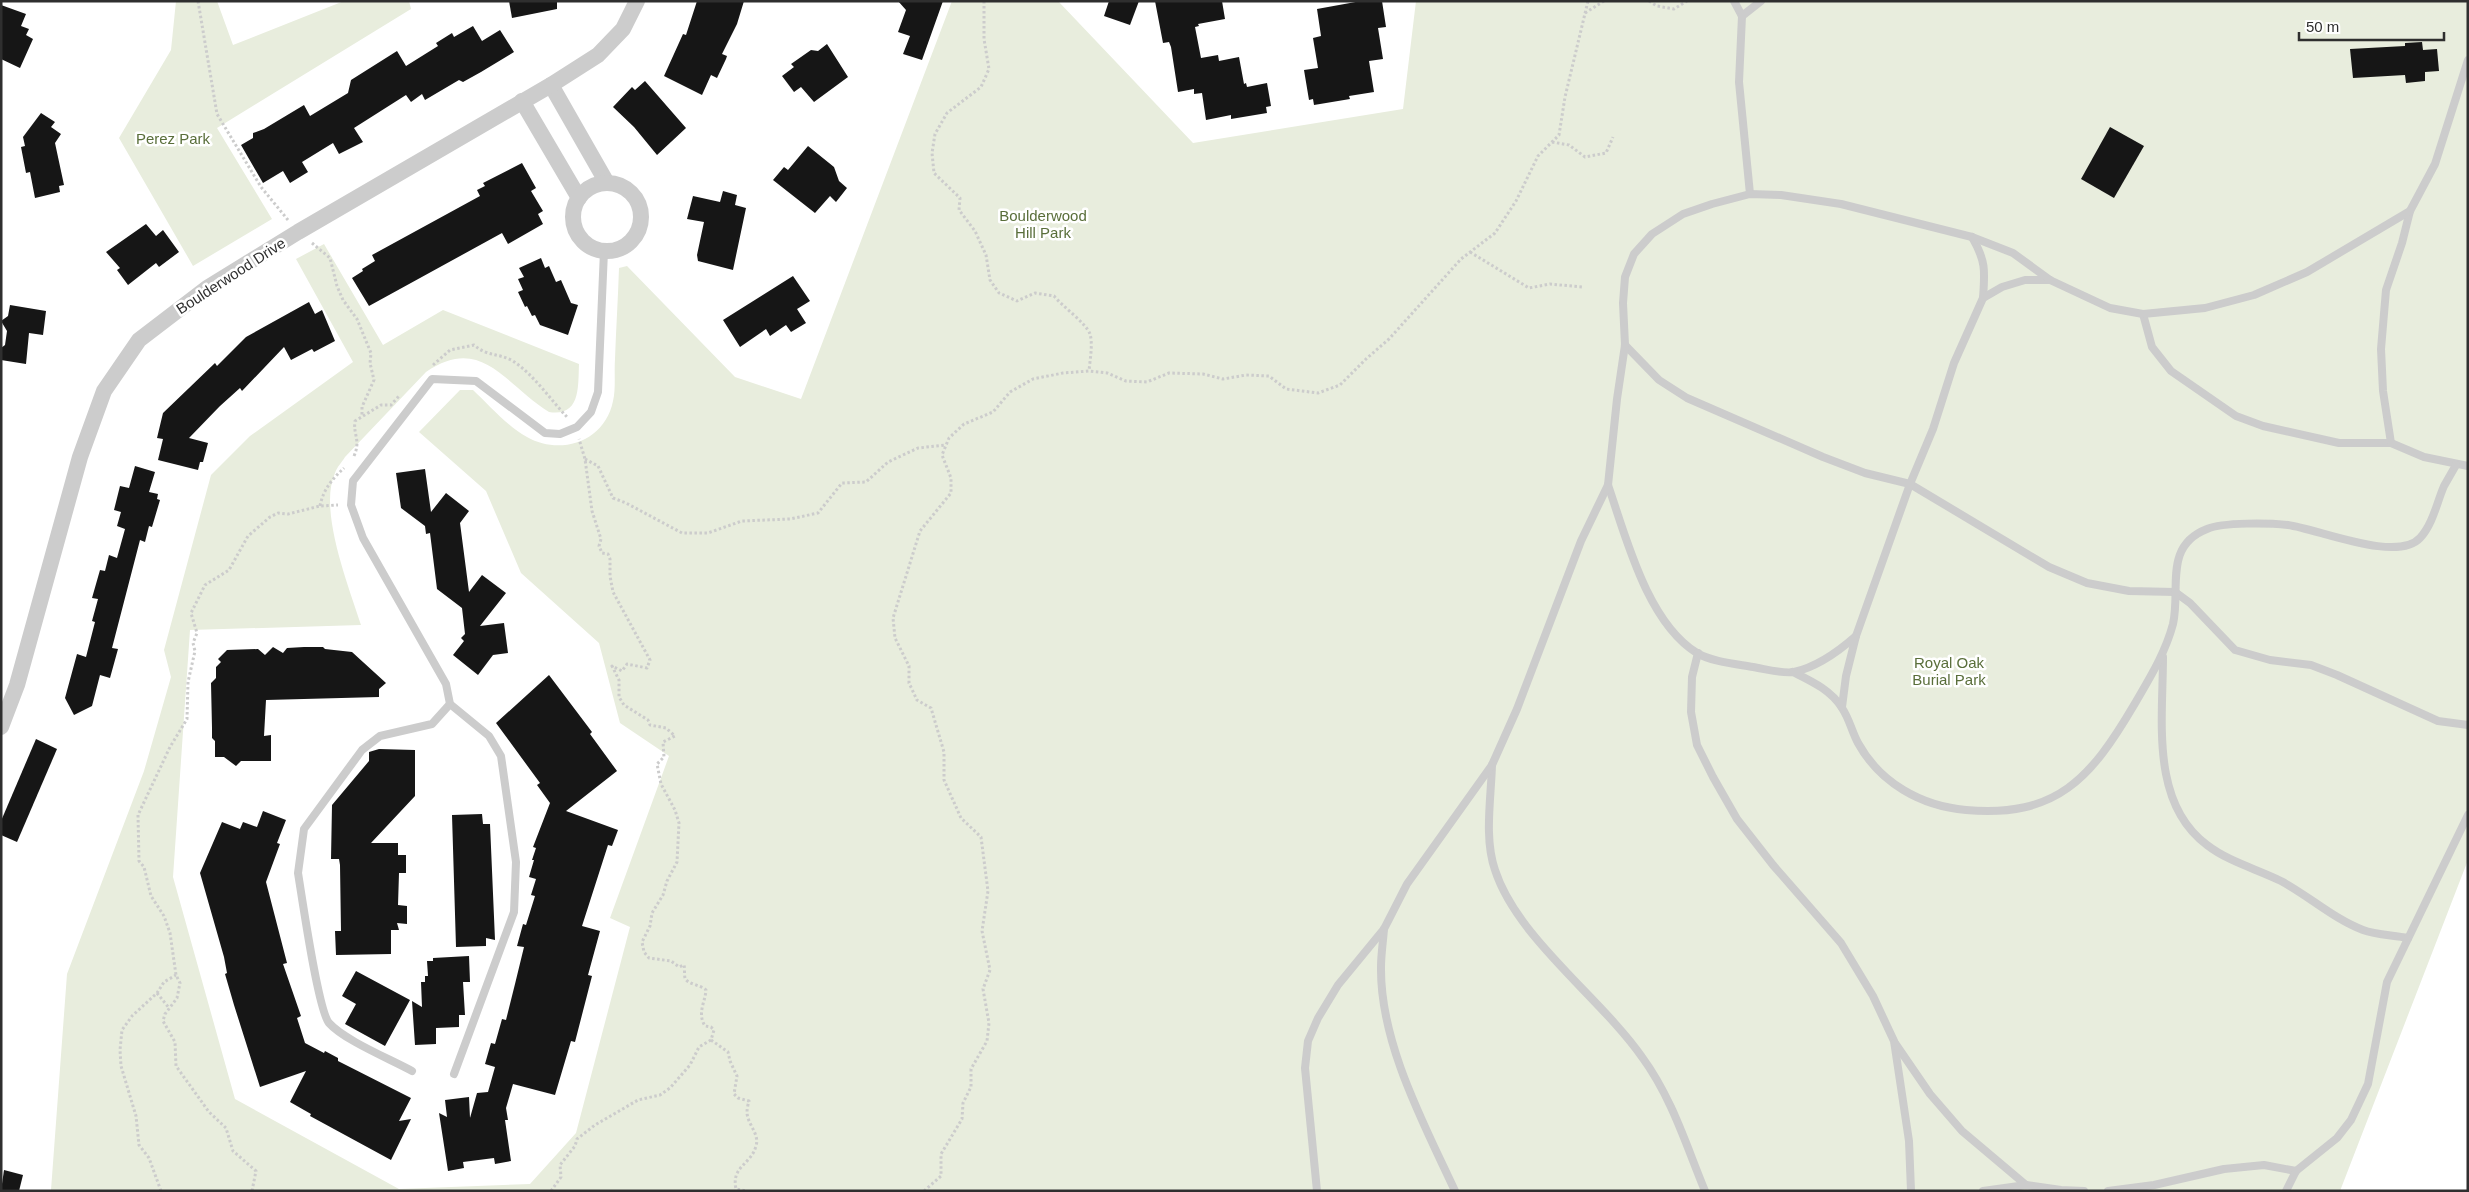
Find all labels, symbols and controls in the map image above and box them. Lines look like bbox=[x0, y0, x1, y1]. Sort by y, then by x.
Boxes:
scale bar bbox=[2299, 10, 2444, 42]
text: 50 m bbox=[2306, 18, 2339, 35]
park label: Perez Park bbox=[136, 130, 211, 147]
park label: Boulderwood Hill Park bbox=[999, 207, 1087, 241]
street label: Boulderwood Drive bbox=[173, 234, 289, 317]
park label: Royal Oak Burial Park bbox=[1912, 654, 1986, 688]

